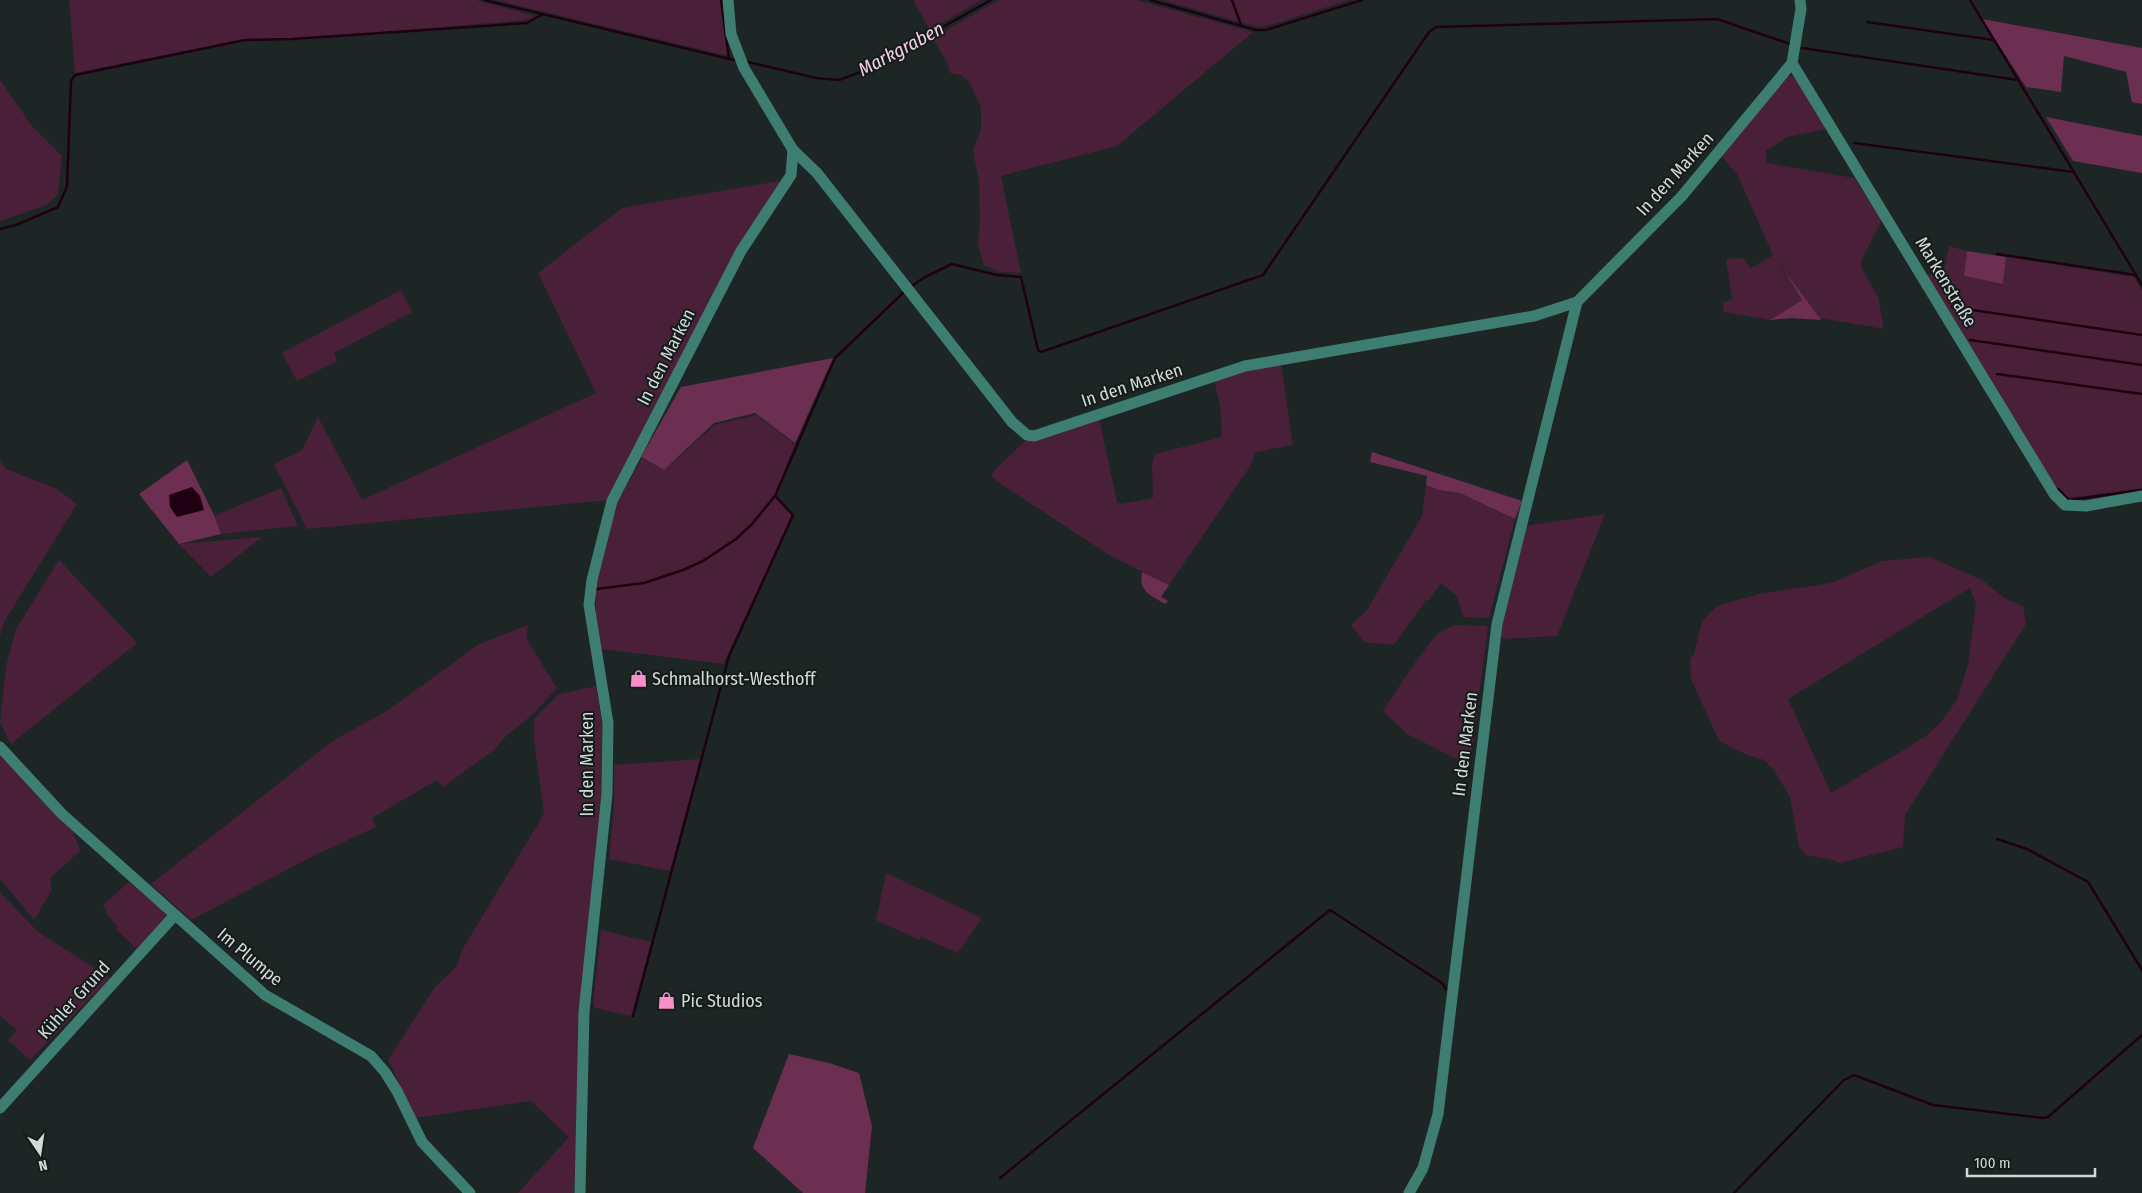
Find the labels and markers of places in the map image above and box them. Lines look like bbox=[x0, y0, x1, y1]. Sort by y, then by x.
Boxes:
place label: Schmalhorst-Westhoff bbox=[652, 668, 817, 690]
shop icon: Schmalhorst-Westhoff bbox=[628, 669, 648, 689]
place label: Pic Studios bbox=[681, 990, 763, 1012]
shop icon: Pic Studios bbox=[657, 991, 677, 1011]

